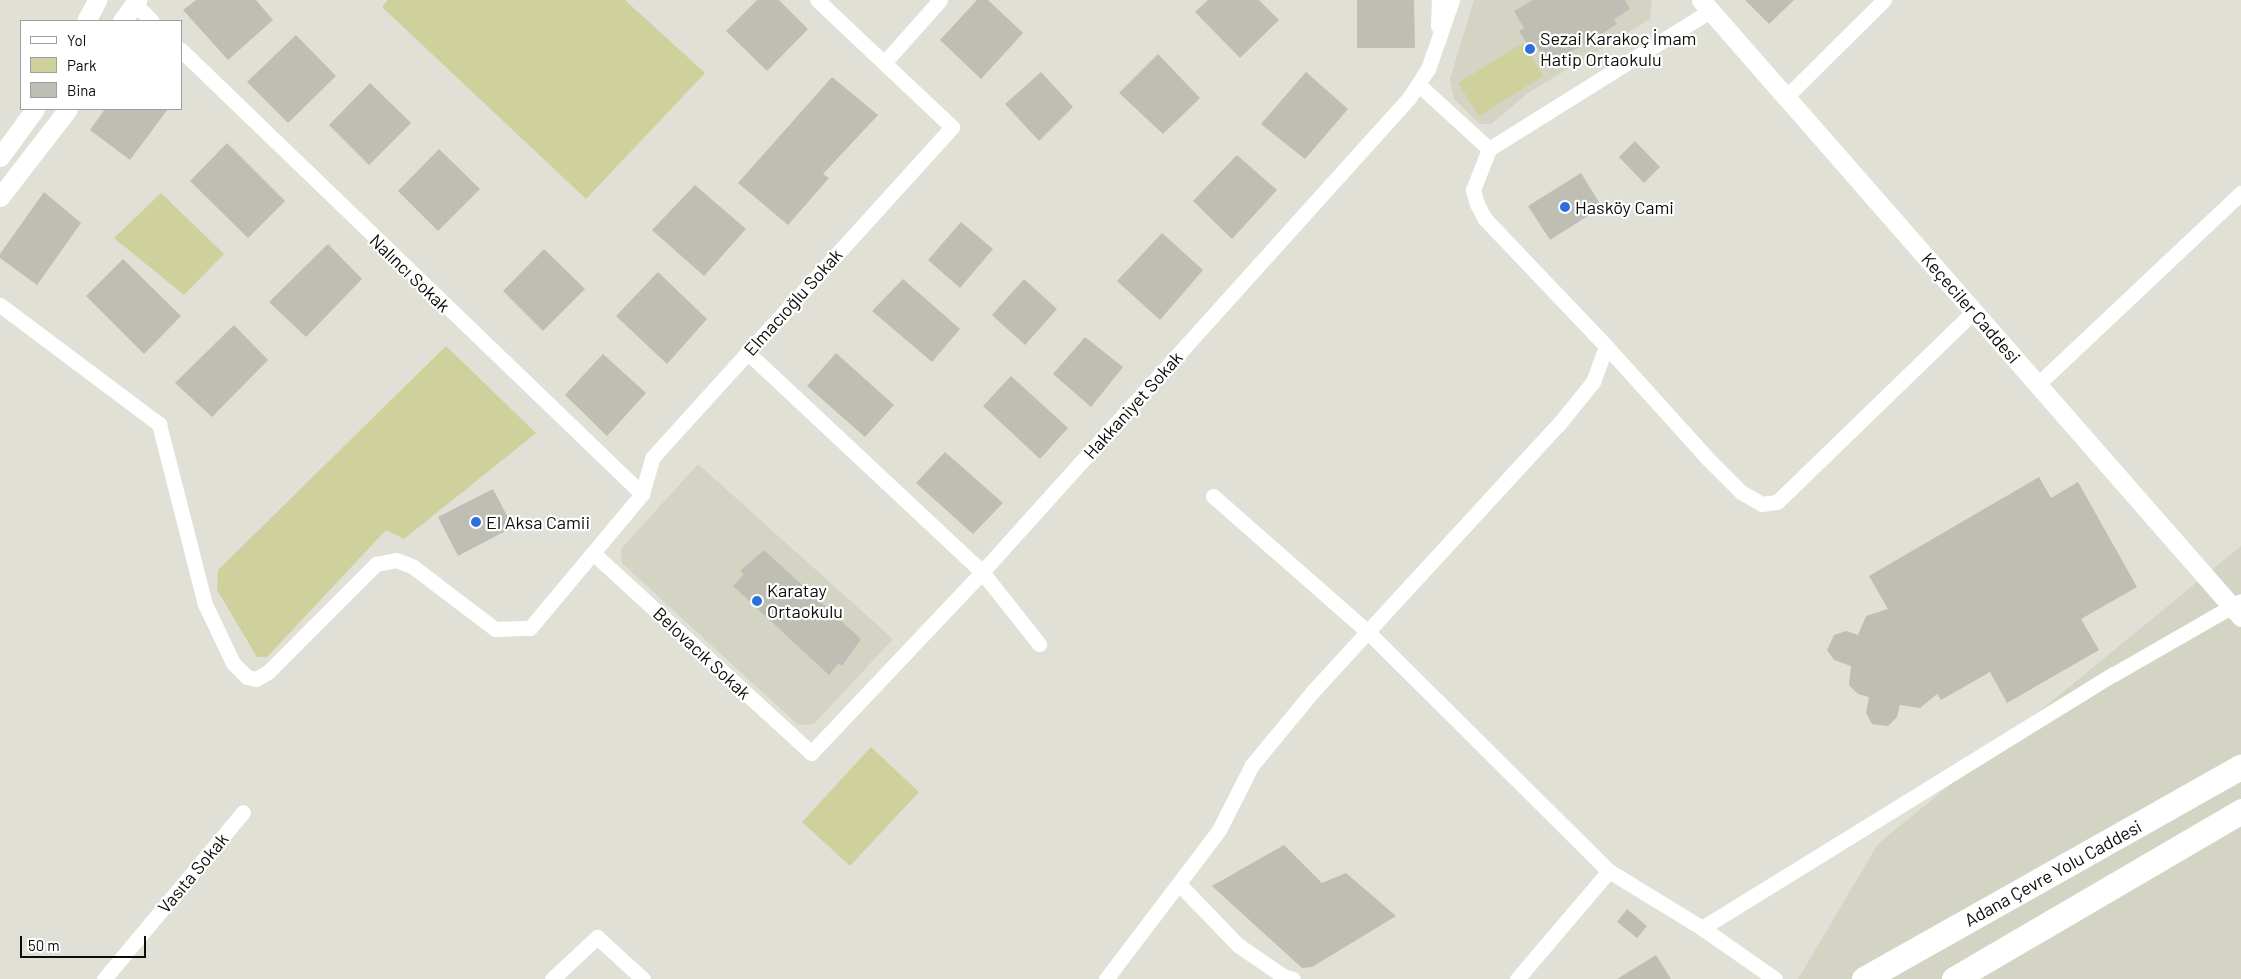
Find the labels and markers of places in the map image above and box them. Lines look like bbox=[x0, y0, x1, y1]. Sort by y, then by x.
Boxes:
place label: Sezai Karakoç İmam Hatip Ortaokulu bbox=[1540, 28, 1696, 70]
marker: Sezai Karakoç İmam Hatip Ortaokulu bbox=[1524, 43, 1536, 55]
place label: Hasköy Cami bbox=[1575, 196, 1674, 218]
marker: Hasköy Cami bbox=[1559, 201, 1571, 213]
place label: El Aksa Camii bbox=[486, 511, 590, 533]
marker: El Aksa Camii bbox=[470, 516, 482, 528]
place label: Karatay Ortaokulu bbox=[767, 580, 843, 622]
marker: Karatay Ortaokulu bbox=[751, 595, 763, 607]

